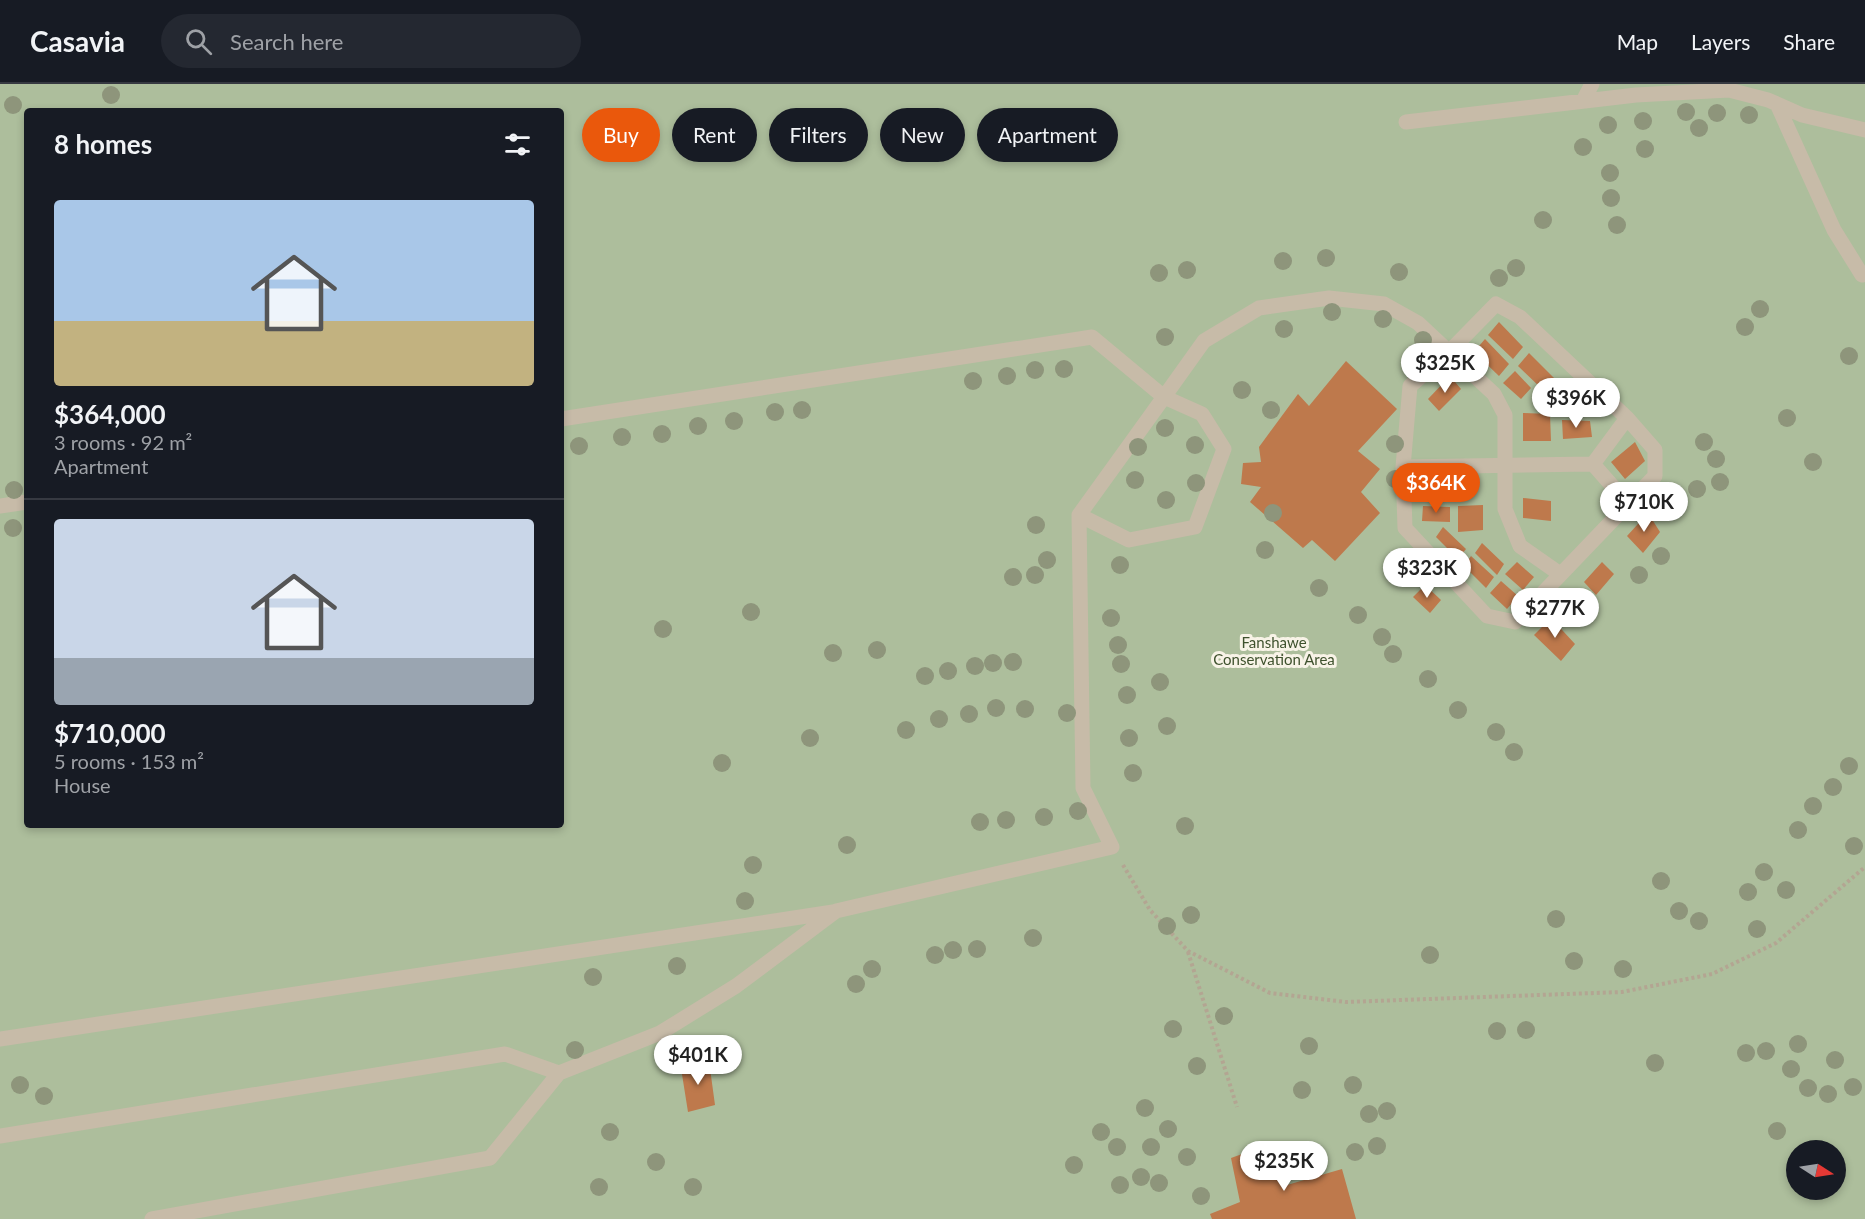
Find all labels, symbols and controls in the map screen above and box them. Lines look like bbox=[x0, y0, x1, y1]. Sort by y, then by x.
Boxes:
search box bbox=[161, 14, 581, 68]
text: Casavia bbox=[30, 24, 125, 58]
icon: search bbox=[182, 25, 215, 58]
text: Search here bbox=[230, 28, 344, 55]
text: Map bbox=[1617, 29, 1658, 54]
text: Layers bbox=[1691, 29, 1750, 54]
text: Share bbox=[1783, 29, 1835, 54]
chip: Buy bbox=[582, 108, 660, 162]
chip: Rent bbox=[672, 108, 757, 162]
chip: Filters bbox=[769, 108, 868, 162]
chip: New bbox=[880, 108, 965, 162]
chip: Apartment bbox=[977, 108, 1118, 162]
text: 8 homes bbox=[54, 128, 152, 160]
icon: filters bbox=[501, 128, 534, 161]
icon: home bbox=[240, 239, 348, 347]
pin: $325K bbox=[1403, 343, 1487, 394]
text: $325K bbox=[1415, 350, 1475, 374]
pin: $396K bbox=[1534, 378, 1618, 429]
text: $396K bbox=[1546, 385, 1606, 409]
text: $364,000 bbox=[54, 398, 166, 430]
text: 3 rooms · 92 m² bbox=[54, 430, 192, 454]
text: Apartment bbox=[54, 454, 148, 478]
pin: $364K bbox=[1394, 463, 1478, 514]
text: $364K bbox=[1406, 470, 1466, 494]
pin: $710K bbox=[1602, 482, 1686, 533]
text: $710K bbox=[1614, 489, 1674, 513]
pin: $323K bbox=[1385, 548, 1469, 599]
text: $323K bbox=[1397, 555, 1457, 579]
icon: home bbox=[240, 558, 348, 666]
pin: $277K bbox=[1513, 588, 1597, 639]
text: $277K bbox=[1525, 595, 1585, 619]
park label: Fanshawe Conservation Area bbox=[1213, 633, 1335, 668]
text: $710,000 bbox=[54, 717, 166, 749]
text: 5 rooms · 153 m² bbox=[54, 749, 204, 773]
text: House bbox=[54, 773, 111, 797]
pin: $401K bbox=[656, 1035, 740, 1086]
text: $401K bbox=[668, 1042, 728, 1066]
north arrow bbox=[1786, 1140, 1846, 1200]
map controls bbox=[1786, 1140, 1846, 1200]
pin: $235K bbox=[1242, 1141, 1326, 1192]
text: $235K bbox=[1254, 1148, 1314, 1172]

